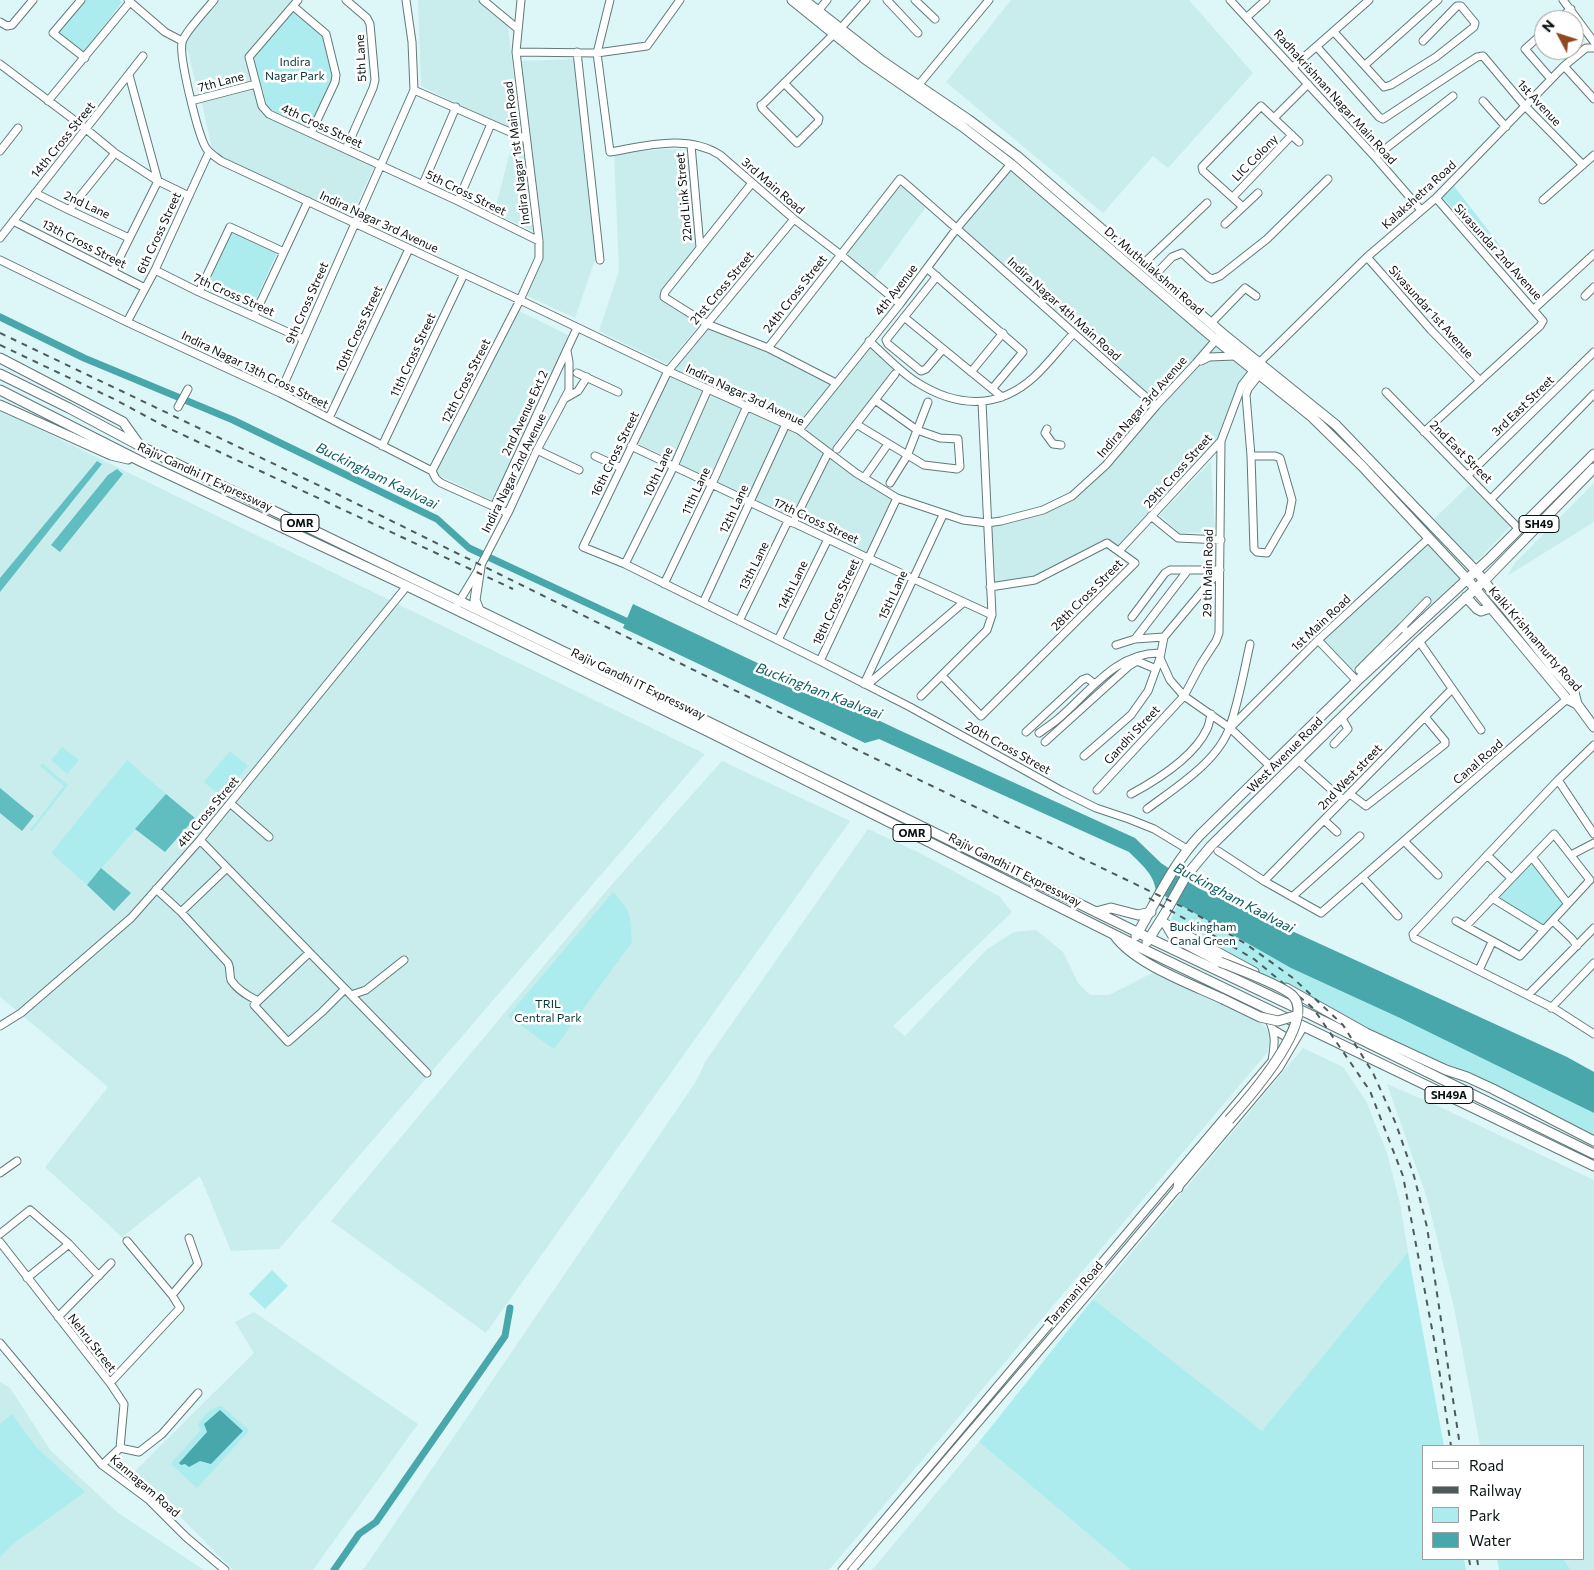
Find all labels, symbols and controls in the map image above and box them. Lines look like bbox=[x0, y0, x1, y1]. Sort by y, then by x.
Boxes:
north arrow bbox=[1534, 10, 1584, 60]
text: N bbox=[1538, 16, 1558, 35]
street label: Radhakrishnan Nagar Main Road bbox=[1271, 27, 1399, 167]
street label: 5th Lane bbox=[353, 34, 369, 82]
park label: Indira Nagar Park bbox=[265, 55, 325, 83]
street label: 7th Lane bbox=[197, 69, 245, 95]
street label: 1st Avenue bbox=[1514, 77, 1564, 129]
street label: Indira Nagar 1st Main Road bbox=[501, 81, 533, 225]
street label: 14th Cross Street bbox=[28, 99, 98, 181]
street label: 4th Cross Street bbox=[279, 101, 365, 151]
street label: LIC Colony bbox=[1229, 132, 1281, 184]
street label: 22nd Link Street bbox=[673, 152, 695, 242]
street label: 3rd Main Road bbox=[739, 155, 807, 217]
street label: Kalakshetra Road bbox=[1379, 158, 1459, 232]
street label: 5th Cross Street bbox=[423, 167, 509, 219]
street label: 2nd Lane bbox=[62, 188, 112, 222]
street label: Indira Nagar 3rd Avenue bbox=[317, 188, 441, 256]
street label: 6th Cross Street bbox=[134, 190, 184, 276]
street label: Sivasundar 2nd Avenue bbox=[1451, 201, 1545, 303]
street label: 13th Cross Street bbox=[39, 216, 129, 272]
street label: Dr. Muthulakshmi Road bbox=[1101, 224, 1207, 318]
street label: 21st Cross Street bbox=[687, 248, 757, 328]
street label: 24th Cross Street bbox=[760, 252, 830, 336]
street label: Indira Nagar 4th Main Road bbox=[1004, 254, 1124, 364]
street label: 9th Cross Street bbox=[282, 260, 332, 346]
street label: 4th Avenue bbox=[871, 261, 921, 319]
street label: Sivasundar 1st Avenue bbox=[1386, 263, 1476, 361]
street label: 7th Cross Street bbox=[191, 271, 277, 319]
street label: 10th Cross Street bbox=[333, 283, 385, 375]
street label: 11th Cross Street bbox=[387, 311, 439, 399]
street label: Indira Nagar 13th Cross Street bbox=[179, 328, 331, 412]
street label: 12th Cross Street bbox=[439, 336, 493, 426]
street label: Indira Nagar 3rd Avenue bbox=[1094, 353, 1190, 461]
street label: Indira Nagar 3rd Avenue bbox=[683, 361, 807, 429]
street label: 2nd Avenue Ext 2 bbox=[499, 368, 551, 458]
street label: 3rd East Street bbox=[1489, 373, 1557, 439]
street label: 16th Cross Street bbox=[588, 409, 642, 499]
street label: Indira Nagar 2nd Avenue bbox=[479, 411, 549, 535]
street label: 2nd East Street bbox=[1427, 418, 1495, 486]
street label: 29th Cross Street bbox=[1141, 431, 1215, 511]
street label: Rajiv Gandhi IT Expressway bbox=[135, 439, 275, 515]
water label: Buckingham Kaalvaai bbox=[313, 439, 441, 513]
street label: 10th Lane bbox=[640, 445, 676, 499]
street label: 11th Lane bbox=[679, 465, 713, 517]
street label: 12th Lane bbox=[716, 482, 752, 536]
street label: 17th Cross Street bbox=[771, 495, 861, 547]
road number: OMR bbox=[281, 514, 319, 532]
road number: SH49 bbox=[1519, 516, 1559, 532]
street label: 29 th Main Road bbox=[1200, 529, 1216, 617]
street label: 13th Lane bbox=[736, 539, 772, 593]
street label: 28th Cross Street bbox=[1048, 556, 1126, 634]
street label: 18th Cross Street bbox=[810, 557, 862, 647]
street label: 14th Lane bbox=[775, 558, 811, 612]
street label: 15th Lane bbox=[875, 568, 911, 622]
street label: Kalki Krishnamurty Road bbox=[1486, 584, 1584, 694]
street label: 1st Main Road bbox=[1288, 592, 1354, 654]
street label: Rajiv Gandhi IT Expressway bbox=[569, 645, 707, 723]
water label: Buckingham Kaalvaai bbox=[754, 659, 884, 723]
street label: Gandhi Street bbox=[1101, 703, 1163, 767]
street label: West Avenue Road bbox=[1244, 714, 1326, 796]
street label: 20th Cross Street bbox=[963, 719, 1053, 777]
street label: Canal Road bbox=[1450, 737, 1506, 787]
street label: 2nd West street bbox=[1315, 741, 1385, 813]
street label: 4th Cross Street bbox=[174, 774, 242, 850]
road number: OMR bbox=[893, 824, 931, 841]
street label: Rajiv Gandhi IT Expressway bbox=[946, 830, 1084, 910]
water label: Buckingham Kaalvaai bbox=[1171, 859, 1297, 937]
park label: Buckingham Canal Green bbox=[1170, 920, 1236, 948]
park label: TRIL Central Park bbox=[514, 997, 582, 1025]
road number: SH49A bbox=[1425, 1086, 1473, 1104]
street label: Taramani Road bbox=[1042, 1259, 1106, 1329]
street label: Nehru Street bbox=[65, 1311, 119, 1375]
legend bbox=[1422, 1445, 1584, 1560]
street label: Kannagam Road bbox=[107, 1452, 183, 1520]
text: Road bbox=[1469, 1456, 1504, 1474]
text: Railway bbox=[1469, 1481, 1522, 1499]
text: Park bbox=[1469, 1506, 1500, 1524]
text: Water bbox=[1469, 1531, 1511, 1549]

